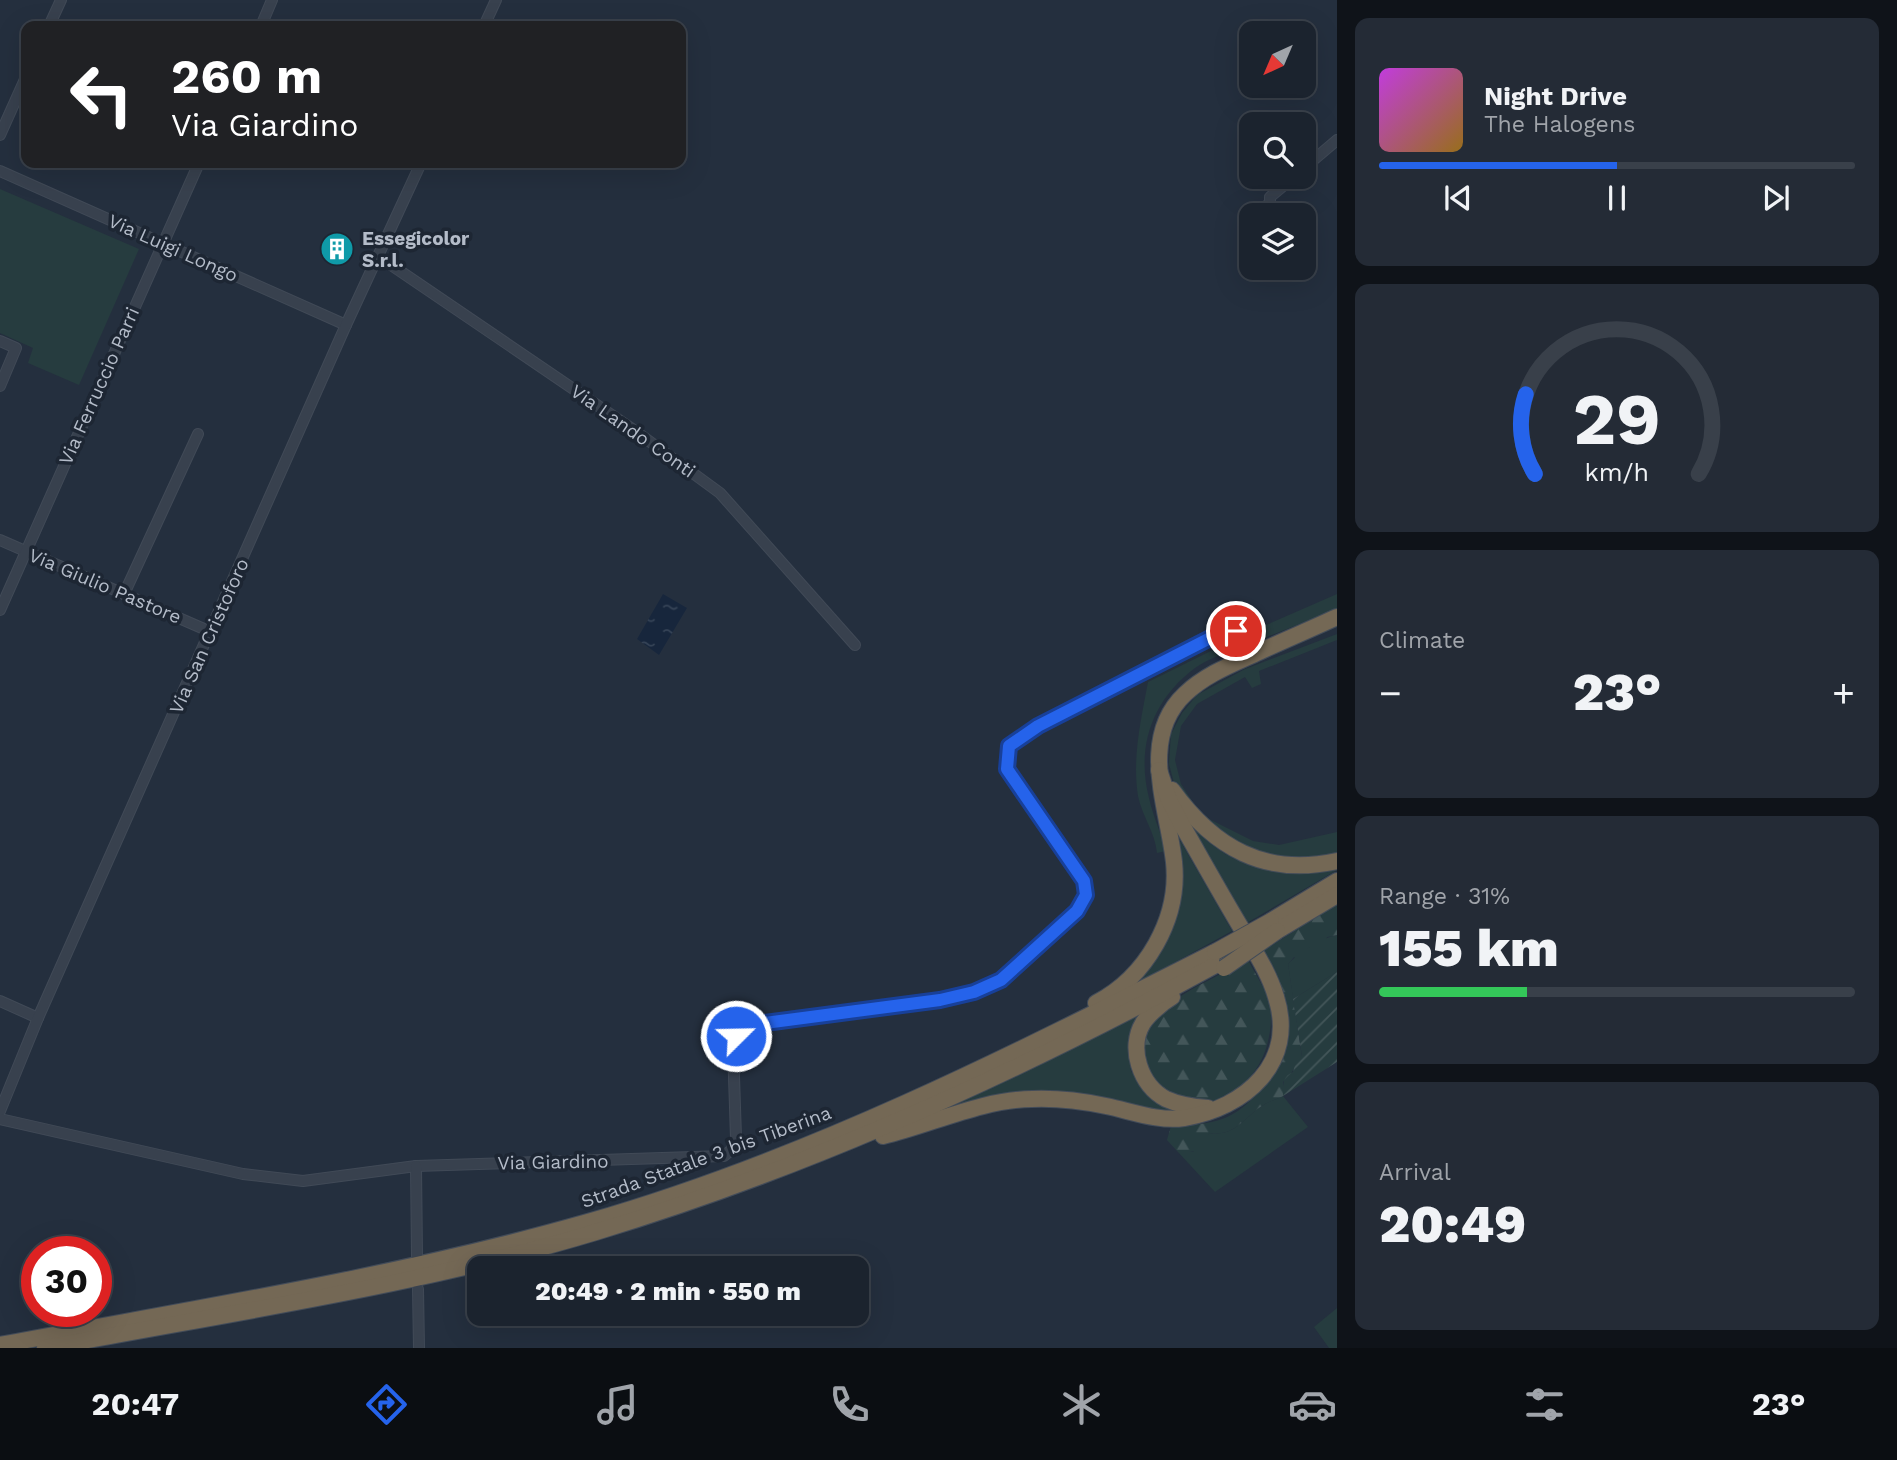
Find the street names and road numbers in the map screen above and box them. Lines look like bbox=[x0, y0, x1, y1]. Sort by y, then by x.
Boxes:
street label: Via Luigi Longo bbox=[105, 209, 241, 287]
street label: Via Ferruccio Parri bbox=[54, 304, 144, 468]
street label: Via Lando Conti bbox=[566, 379, 700, 483]
street label: Via Giulio Pastore bbox=[25, 543, 185, 629]
street label: Via San Cristoforo bbox=[164, 555, 254, 717]
street label: Strada Statale 3 bis Tiberina bbox=[578, 1101, 834, 1213]
street label: Via Giardino bbox=[497, 1150, 609, 1174]

